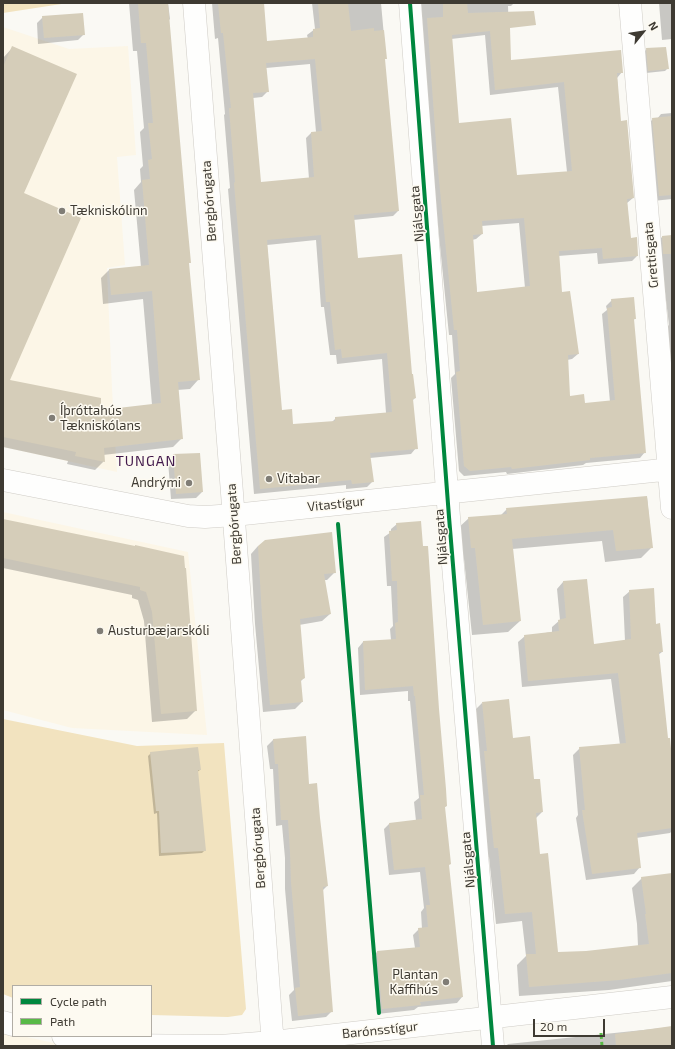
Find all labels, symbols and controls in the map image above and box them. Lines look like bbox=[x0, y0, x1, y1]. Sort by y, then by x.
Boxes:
north arrow bbox=[623, 12, 663, 52]
text: N bbox=[646, 19, 661, 32]
street label: Bergþórugata bbox=[198, 160, 220, 242]
street label: Njálsgata bbox=[407, 185, 427, 243]
place label: Tækniskólinn bbox=[70, 203, 148, 219]
marker: Tækniskólinn bbox=[57, 206, 67, 216]
street label: Grettisgata bbox=[640, 221, 662, 289]
place label: Íþróttahús Tækniskólans bbox=[60, 403, 141, 434]
marker: Íþróttahús Tækniskólans bbox=[47, 413, 57, 423]
district label: TUNGAN bbox=[116, 453, 176, 469]
place label: Vitabar bbox=[277, 471, 320, 487]
marker: Vitabar bbox=[264, 474, 274, 484]
place label: Andrými bbox=[131, 475, 181, 491]
marker: Andrými bbox=[184, 478, 194, 488]
street label: Bergþórugata bbox=[223, 483, 245, 565]
street label: Vitastígur bbox=[306, 493, 366, 515]
street label: Njálsgata bbox=[431, 508, 451, 566]
place label: Austurbæjarskóli bbox=[108, 623, 210, 639]
marker: Austurbæjarskóli bbox=[95, 626, 105, 636]
street label: Bergþórugata bbox=[247, 807, 269, 889]
street label: Njálsgata bbox=[458, 831, 478, 889]
place label: Plantan Kaffihús bbox=[390, 967, 438, 998]
marker: Plantan Kaffihús bbox=[441, 977, 451, 987]
legend bbox=[12, 985, 152, 1037]
text: Cycle path bbox=[50, 994, 107, 1008]
scale bar bbox=[535, 1011, 607, 1037]
text: Path bbox=[50, 1014, 75, 1028]
street label: Barónsstígur bbox=[341, 1018, 419, 1042]
text: 20 m bbox=[540, 1019, 567, 1033]

